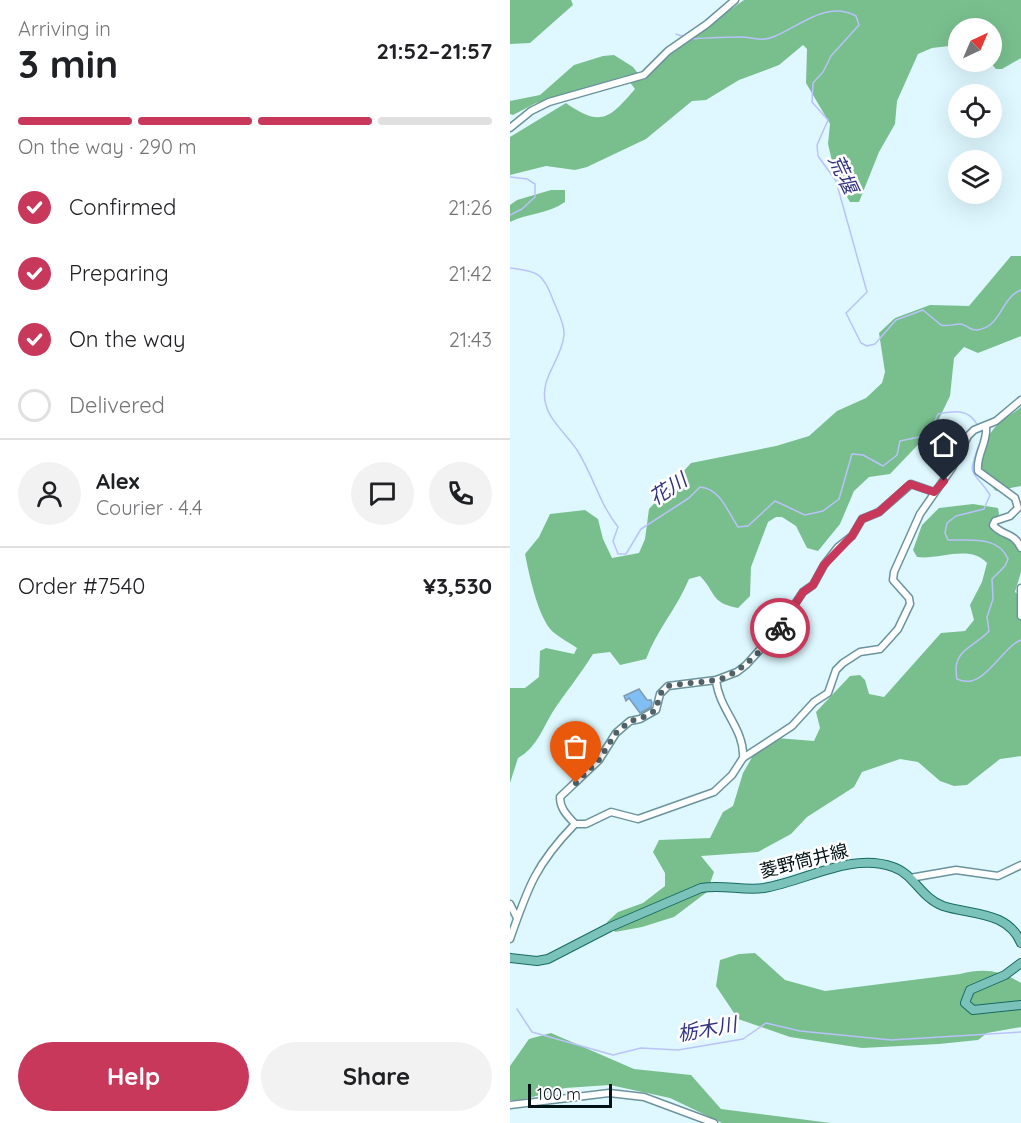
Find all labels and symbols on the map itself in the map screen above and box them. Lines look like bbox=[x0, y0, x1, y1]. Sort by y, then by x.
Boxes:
north arrow bbox=[948, 18, 1002, 72]
water label: 荒堰 bbox=[824, 150, 865, 201]
pin bbox=[918, 419, 969, 481]
water label: 花川 bbox=[644, 466, 693, 510]
courier bbox=[750, 598, 810, 658]
pin bbox=[550, 721, 601, 783]
street label: 菱野筒井線 bbox=[757, 838, 850, 883]
water label: 栃木川 bbox=[675, 1011, 741, 1046]
scale bar bbox=[528, 1081, 612, 1108]

